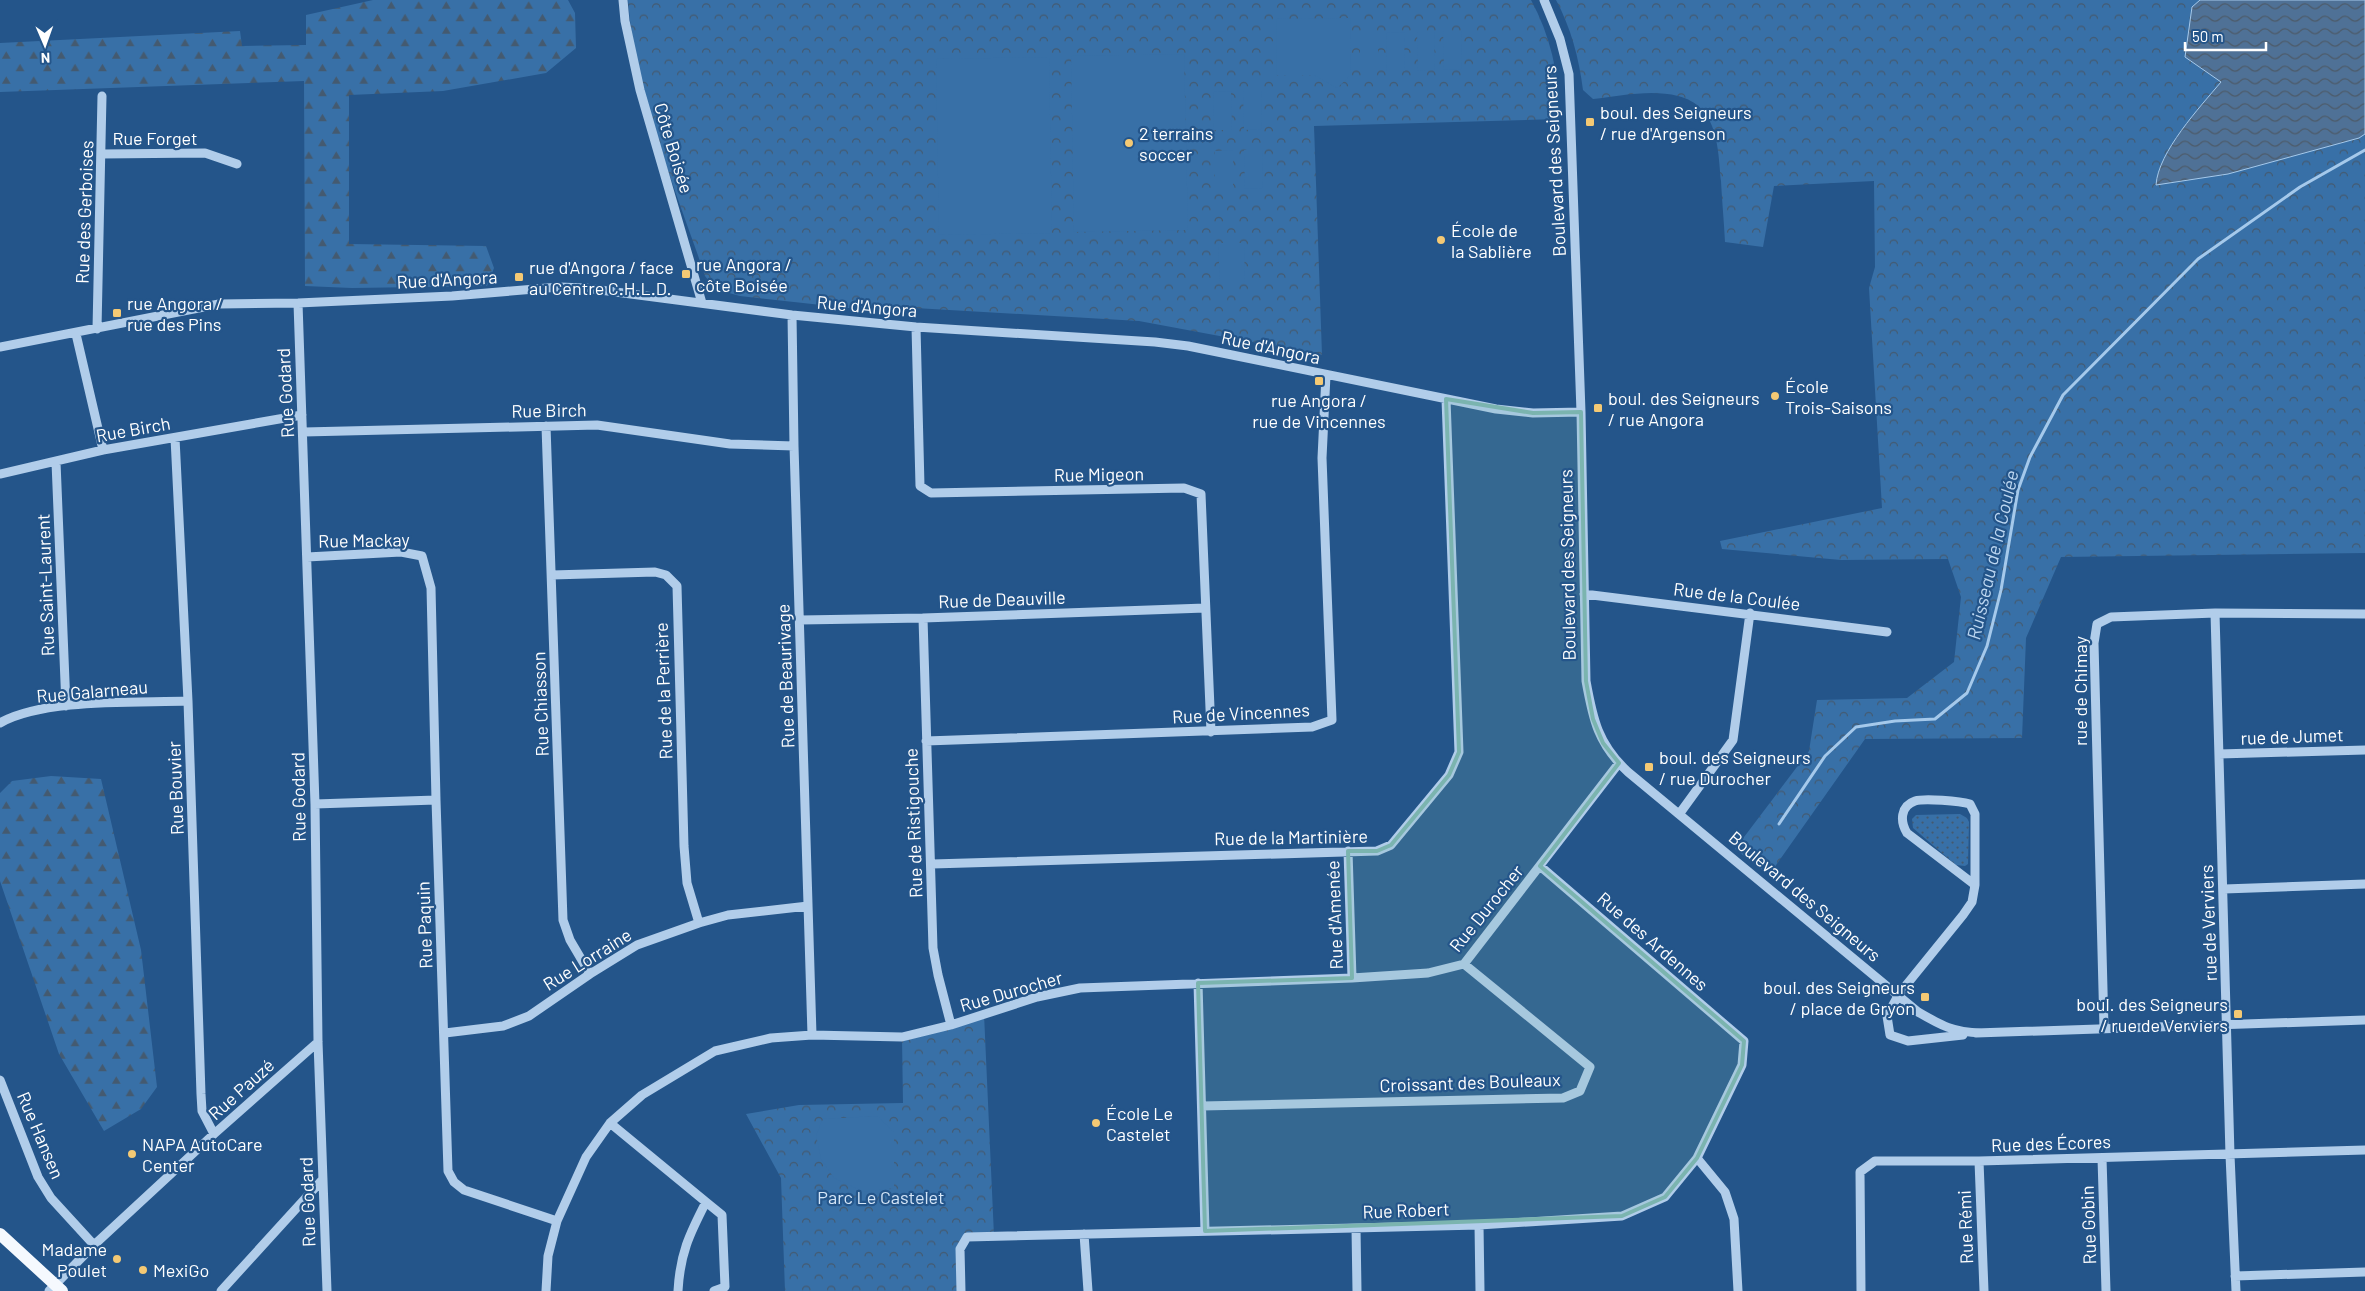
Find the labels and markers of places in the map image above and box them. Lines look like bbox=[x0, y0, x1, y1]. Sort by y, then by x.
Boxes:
place label: boul. des Seigneurs / rue d'Argenson bbox=[1600, 101, 1752, 144]
marker: boul. des Seigneurs / rue d'Argenson bbox=[1584, 116, 1596, 128]
place label: 2 terrains soccer bbox=[1139, 122, 1213, 165]
marker: 2 terrains soccer bbox=[1123, 137, 1135, 149]
place label: École de la Sablière bbox=[1451, 219, 1532, 262]
marker: École de la Sablière bbox=[1435, 234, 1447, 246]
place label: rue Angora / côte Boisée bbox=[696, 253, 792, 296]
place label: rue d'Angora / face au Centre C.H.L.D. bbox=[529, 256, 674, 299]
marker: rue Angora / côte Boisée bbox=[680, 268, 692, 280]
marker: rue d'Angora / face au Centre C.H.L.D. bbox=[513, 271, 525, 283]
place label: rue Angora / rue des Pins bbox=[127, 292, 223, 335]
marker: rue Angora / rue des Pins bbox=[111, 307, 123, 319]
marker: rue Angora / rue de Vincennes bbox=[1313, 375, 1325, 387]
place label: École Trois-Saisons bbox=[1785, 375, 1892, 418]
place label: boul. des Seigneurs / rue Angora bbox=[1608, 387, 1760, 430]
place label: rue Angora / rue de Vincennes bbox=[1252, 389, 1386, 432]
marker: École Trois-Saisons bbox=[1769, 390, 1781, 402]
marker: boul. des Seigneurs / rue Angora bbox=[1592, 402, 1604, 414]
place label: boul. des Seigneurs / rue Durocher bbox=[1659, 746, 1811, 789]
marker: boul. des Seigneurs / rue Durocher bbox=[1643, 761, 1655, 773]
place label: boul. des Seigneurs / place de Gryon bbox=[1763, 976, 1915, 1019]
marker: boul. des Seigneurs / place de Gryon bbox=[1919, 991, 1931, 1003]
place label: boul. des Seigneurs / rue de Verviers bbox=[2076, 993, 2228, 1036]
marker: boul. des Seigneurs / rue de Verviers bbox=[2232, 1008, 2244, 1020]
place label: École Le Castelet bbox=[1106, 1102, 1173, 1145]
marker: École Le Castelet bbox=[1090, 1117, 1102, 1129]
place label: NAPA AutoCare Center bbox=[142, 1133, 263, 1176]
marker: NAPA AutoCare Center bbox=[126, 1148, 138, 1160]
place label: Madame Poulet bbox=[42, 1238, 107, 1281]
marker: Madame Poulet bbox=[111, 1253, 123, 1265]
place label: MexiGo bbox=[153, 1259, 209, 1281]
marker: MexiGo bbox=[137, 1264, 149, 1276]

